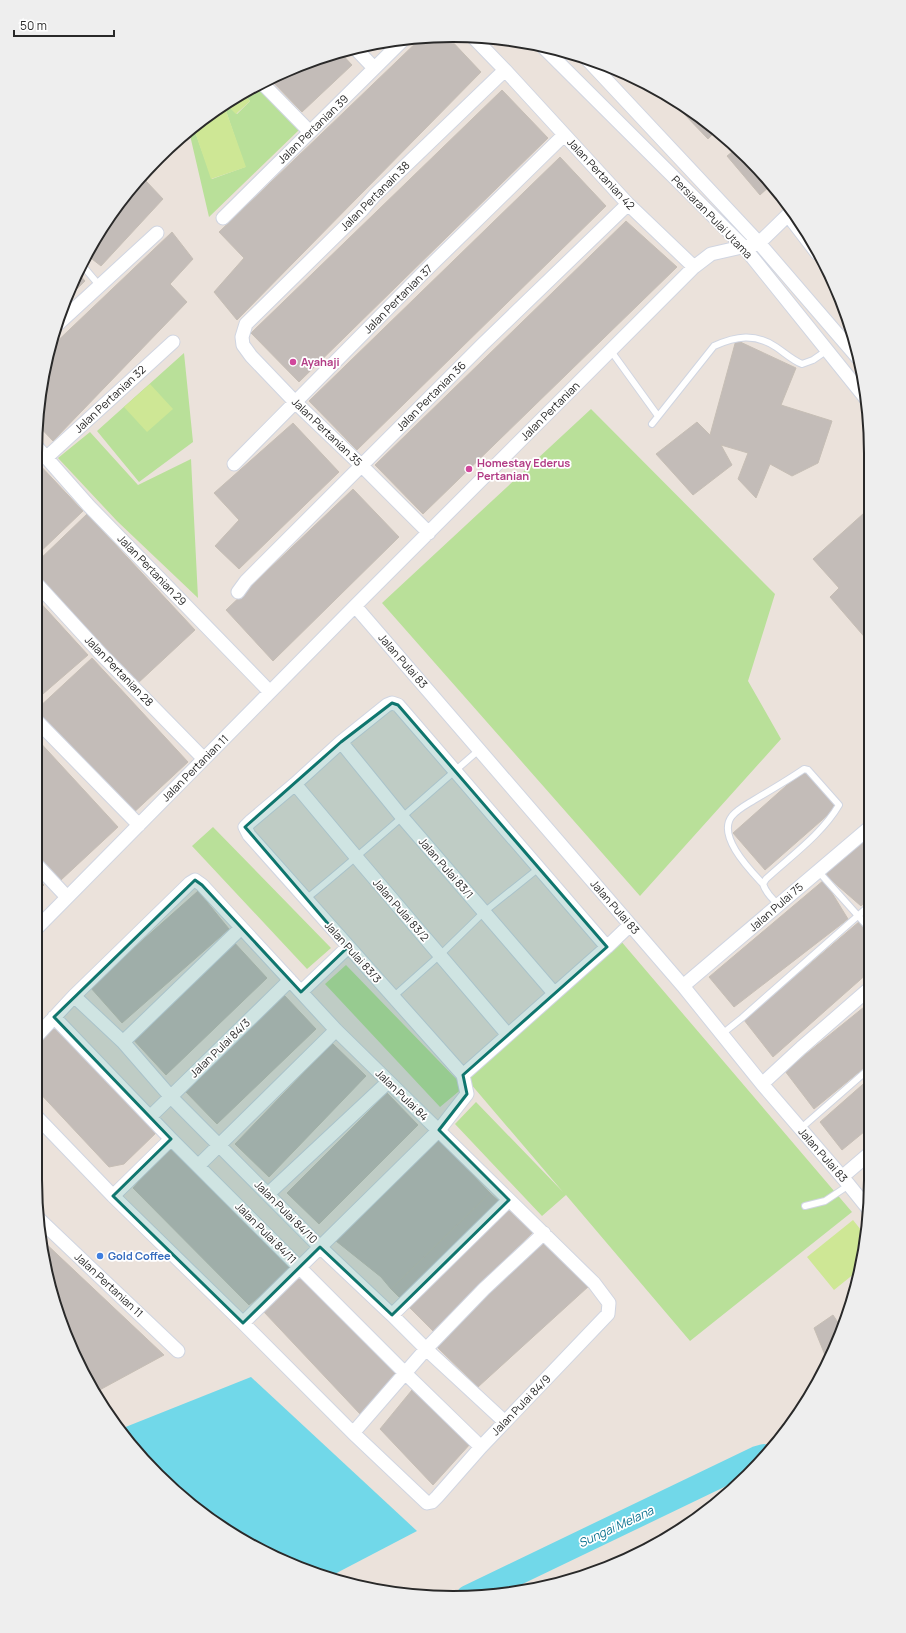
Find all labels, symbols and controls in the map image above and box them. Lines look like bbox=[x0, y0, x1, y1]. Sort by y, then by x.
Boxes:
scale bar bbox=[14, 12, 114, 38]
text: 50 m bbox=[20, 17, 47, 34]
street label: Jalan Pertanian 39 bbox=[274, 91, 351, 166]
street label: Jalan Pertanian 42 bbox=[564, 135, 639, 213]
street label: Jalan Pertanain 38 bbox=[337, 158, 413, 234]
street label: Persiaran Pulai Utama bbox=[669, 172, 756, 261]
street label: Jalan Pertanian 37 bbox=[360, 261, 435, 336]
place label: Ayahaji bbox=[301, 354, 340, 369]
marker: Ayahaji bbox=[288, 357, 298, 367]
street label: Jalan Pertanian 36 bbox=[392, 357, 469, 434]
street label: Jalan Pertanian 32 bbox=[71, 362, 149, 436]
street label: Jalan Pertanian bbox=[517, 378, 582, 443]
street label: Jalan Pertanian 35 bbox=[289, 394, 366, 469]
place label: Homestay Ederus Pertanian bbox=[477, 455, 570, 483]
marker: Homestay Ederus Pertanian bbox=[464, 464, 474, 474]
street label: Jalan Pertanian 29 bbox=[115, 531, 190, 609]
street label: Jalan Pulai 83 bbox=[376, 630, 431, 691]
street label: Jalan Pertanian 28 bbox=[82, 632, 157, 709]
street label: Jalan Pertanian 11 bbox=[158, 731, 231, 804]
street label: Jalan Pulai 83/1 bbox=[416, 834, 477, 901]
street label: Jalan Pulai 83/2 bbox=[370, 875, 433, 944]
street label: Jalan Pulai 83 bbox=[588, 876, 643, 937]
street label: Jalan Pulai 75 bbox=[745, 879, 806, 934]
street label: Jalan Pulai 83/3 bbox=[322, 918, 385, 986]
street label: Jalan Pulai 84/3 bbox=[186, 1015, 253, 1080]
street label: Jalan Pulai 84 bbox=[373, 1066, 432, 1124]
street label: Jalan Pulai 83 bbox=[796, 1124, 851, 1185]
street label: Jalan Pulai 84/10 bbox=[252, 1177, 321, 1246]
street label: Jalan Pulai 84/11 bbox=[232, 1199, 300, 1267]
place label: Gold Coffee bbox=[108, 1248, 171, 1263]
street label: Jalan Pertanian 11 bbox=[72, 1249, 147, 1320]
marker: Gold Coffee bbox=[95, 1251, 105, 1261]
street label: Jalan Pulai 84/9 bbox=[488, 1371, 554, 1438]
water label: Sungai Melana bbox=[575, 1501, 657, 1551]

